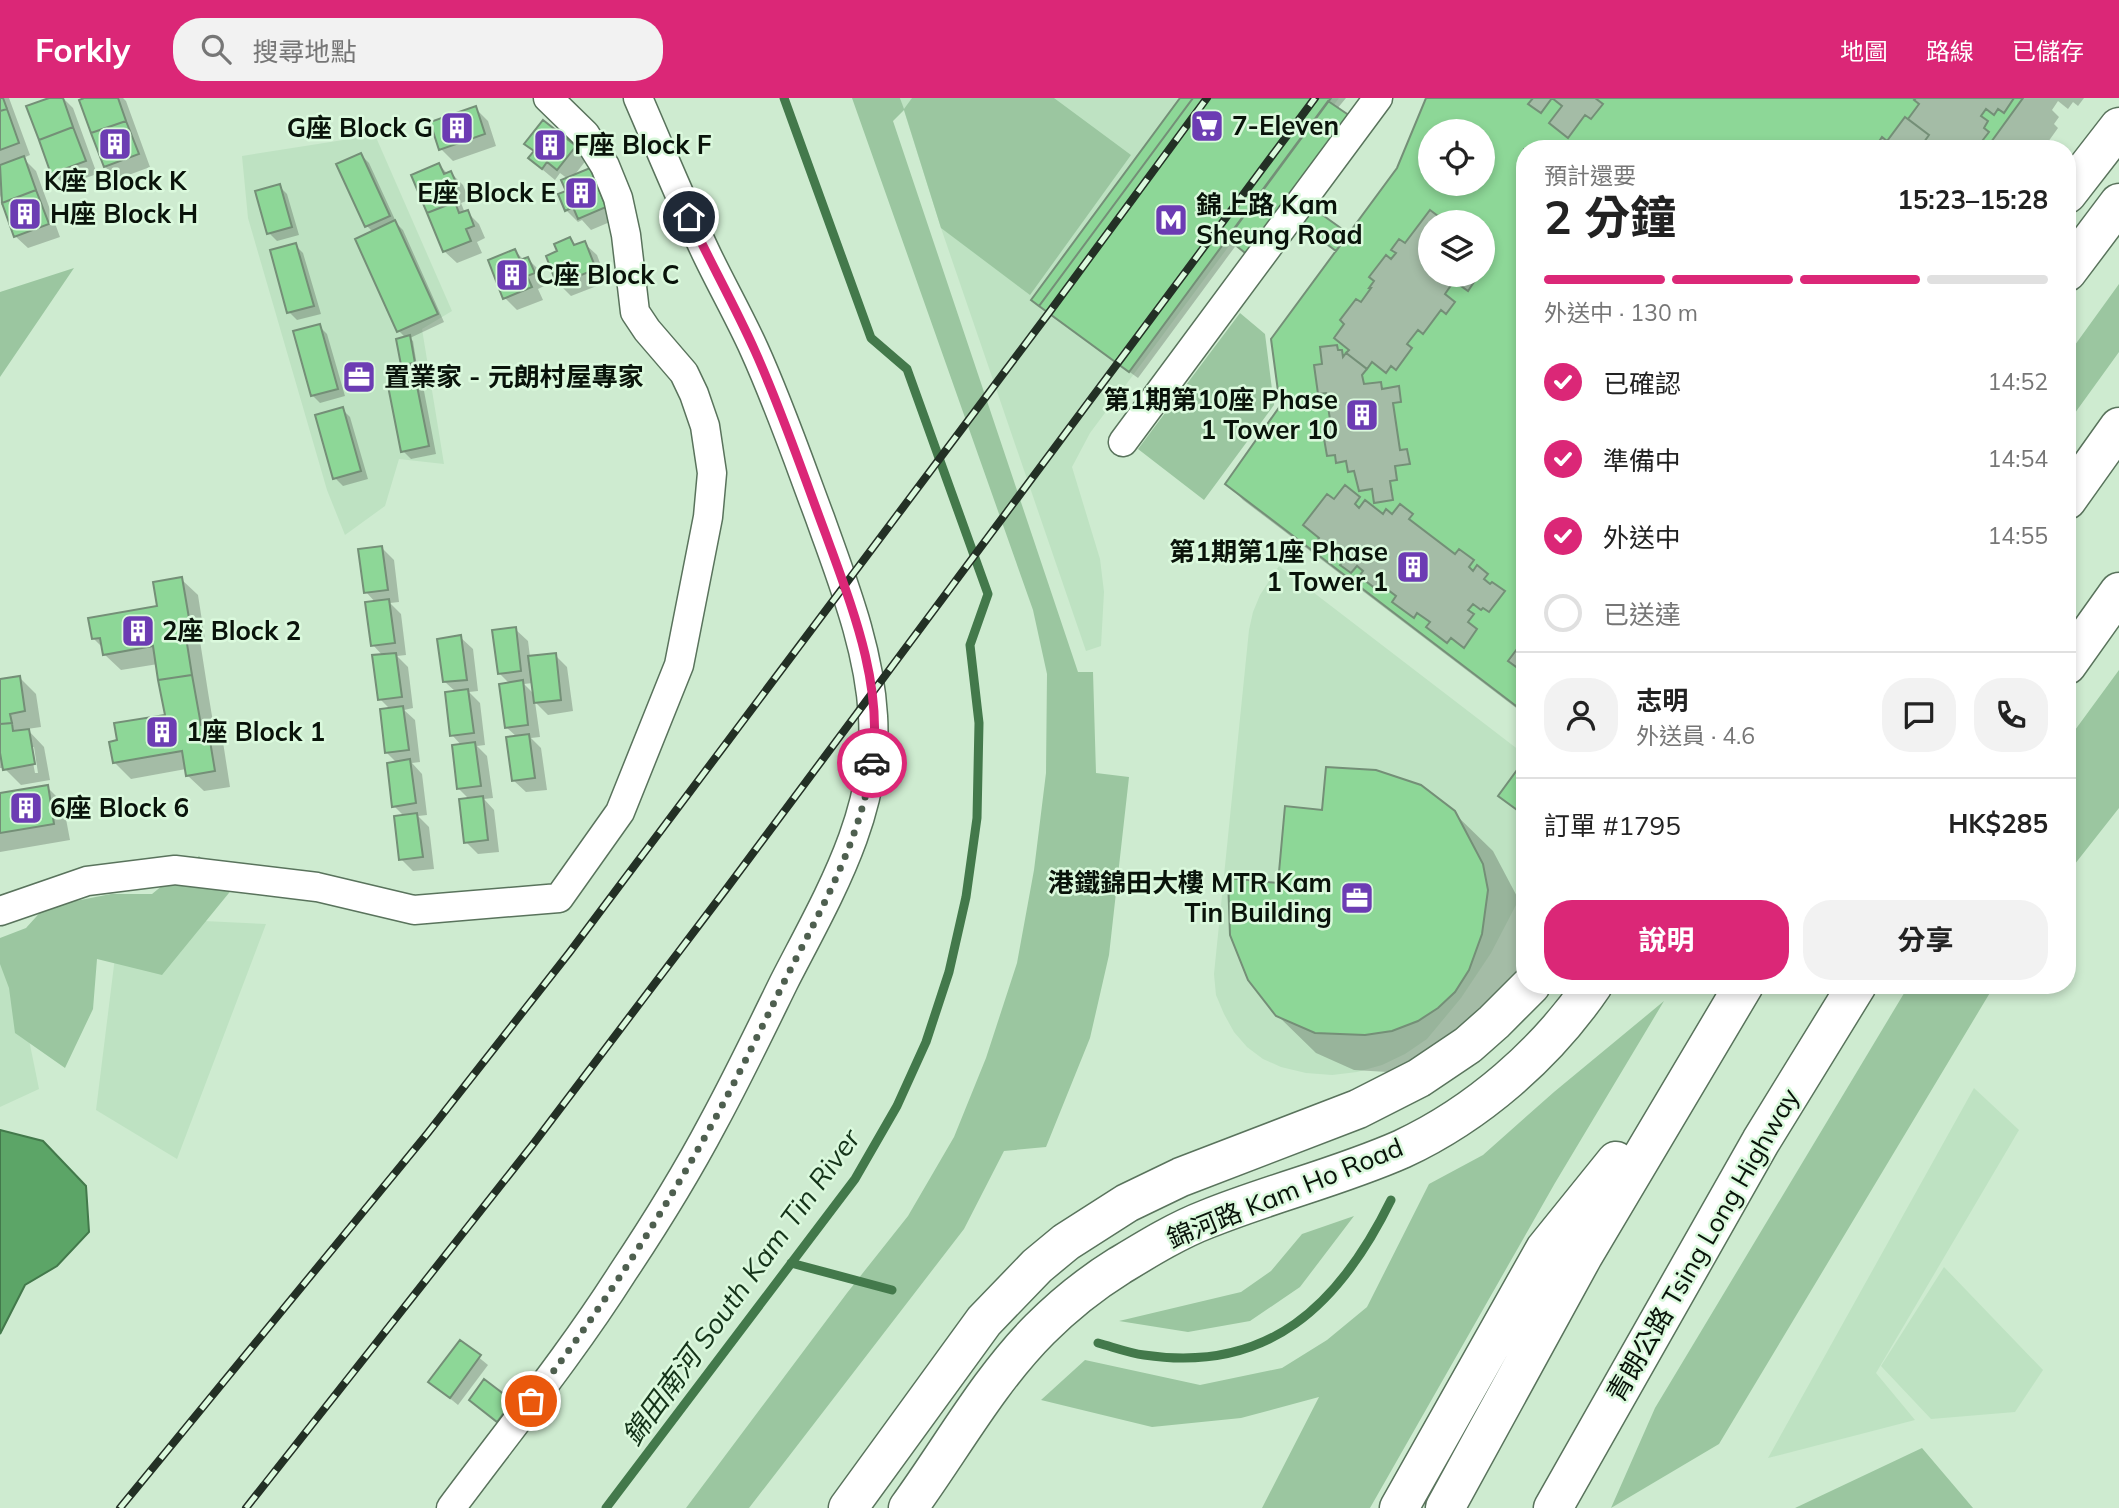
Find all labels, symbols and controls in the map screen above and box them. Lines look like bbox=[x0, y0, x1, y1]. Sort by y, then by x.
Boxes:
search box bbox=[173, 18, 663, 81]
text: Forkly bbox=[35, 29, 131, 70]
icon: search bbox=[197, 30, 235, 68]
text: 搜尋地點 bbox=[253, 35, 357, 68]
text: 地圖 bbox=[1840, 36, 1888, 66]
text: 路線 bbox=[1926, 36, 1974, 66]
text: 已儲存 bbox=[2012, 36, 2084, 66]
supermarket icon: 7-Eleven bbox=[1188, 107, 1226, 145]
building icon: G座 Block G bbox=[438, 109, 476, 147]
place label: 7-Eleven bbox=[1232, 109, 1339, 142]
place label: G座 Block G bbox=[287, 111, 433, 144]
map controls bbox=[1418, 119, 1495, 287]
button: locate bbox=[1418, 119, 1495, 196]
building icon: K座 Block K bbox=[96, 125, 134, 163]
building icon: F座 Block F bbox=[531, 126, 569, 164]
place label: F座 Block F bbox=[574, 128, 712, 161]
text: 預計還要 bbox=[1544, 161, 1636, 190]
place label: K座 Block K bbox=[44, 164, 188, 197]
building icon: E座 Block E bbox=[562, 174, 600, 212]
place label: E座 Block E bbox=[417, 176, 556, 209]
text: 15:23–15:28 bbox=[1897, 183, 2048, 216]
pin bbox=[659, 187, 719, 247]
place label: 錦上路 Kam Sheung Road bbox=[1196, 188, 1363, 251]
text: 2 分鐘 bbox=[1544, 188, 1676, 246]
building icon: H座 Block H bbox=[6, 195, 44, 233]
place label: H座 Block H bbox=[50, 197, 198, 230]
icon: home bbox=[670, 198, 708, 236]
metro station icon: 錦上路 Kam Sheung Road bbox=[1152, 201, 1190, 239]
button: layers bbox=[1418, 210, 1495, 287]
building icon: C座 Block C bbox=[493, 256, 531, 294]
place label: C座 Block C bbox=[536, 258, 679, 291]
text: 外送中 · 130 m bbox=[1544, 298, 1698, 327]
office icon: 置業家 - 元朗村屋專家 bbox=[340, 358, 378, 396]
place label: 置業家 - 元朗村屋專家 bbox=[384, 360, 644, 393]
icon: check bbox=[1544, 363, 1582, 401]
text: 已確認 bbox=[1603, 367, 1681, 400]
text: 14:52 bbox=[1988, 367, 2048, 396]
place label: 第1期第10座 Phase 1 Tower 10 bbox=[1104, 383, 1338, 446]
building icon: 第1期第10座 Phase 1 Tower 10 bbox=[1343, 396, 1381, 434]
icon: check bbox=[1544, 440, 1582, 478]
text: 準備中 bbox=[1603, 444, 1681, 477]
text: 14:54 bbox=[1988, 444, 2048, 473]
icon: check bbox=[1544, 517, 1582, 555]
text: 外送中 bbox=[1603, 521, 1681, 554]
text: 14:55 bbox=[1988, 521, 2048, 550]
place label: 第1期第1座 Phase 1 Tower 1 bbox=[1169, 535, 1388, 598]
building icon: 第1期第1座 Phase 1 Tower 1 bbox=[1394, 548, 1432, 586]
text: 已送達 bbox=[1603, 598, 1681, 631]
building icon: 2座 Block 2 bbox=[119, 612, 157, 650]
place label: 2座 Block 2 bbox=[162, 614, 301, 647]
button: person bbox=[1544, 678, 1618, 752]
button: chat bbox=[1882, 678, 1956, 752]
button: phone bbox=[1974, 678, 2048, 752]
text: 志明 bbox=[1636, 684, 1688, 717]
building icon: 1座 Block 1 bbox=[143, 713, 181, 751]
place label: 1座 Block 1 bbox=[186, 715, 325, 748]
text: 外送員 · 4.6 bbox=[1636, 721, 1755, 750]
courier bbox=[837, 728, 907, 798]
icon: car bbox=[853, 744, 891, 782]
building icon: 6座 Block 6 bbox=[7, 789, 45, 827]
place label: 6座 Block 6 bbox=[50, 791, 189, 824]
text: HK$285 bbox=[1948, 807, 2048, 840]
text: 訂單 #1795 bbox=[1544, 809, 1681, 842]
place label: 港鐵錦田大樓 MTR Kam Tin Building bbox=[1048, 866, 1332, 929]
office icon: 港鐵錦田大樓 MTR Kam Tin Building bbox=[1338, 879, 1376, 917]
button: 說明 bbox=[1544, 900, 1789, 980]
button: 分享 bbox=[1803, 900, 2048, 980]
street label: 青朗公路 Tsing Long Highway bbox=[1599, 1082, 1806, 1407]
water label: 錦田南河 South Kam Tin River bbox=[614, 1120, 868, 1452]
street label: 錦河路 Kam Ho Road bbox=[1162, 1130, 1408, 1255]
pin bbox=[501, 1371, 561, 1431]
icon: bag bbox=[512, 1382, 550, 1420]

